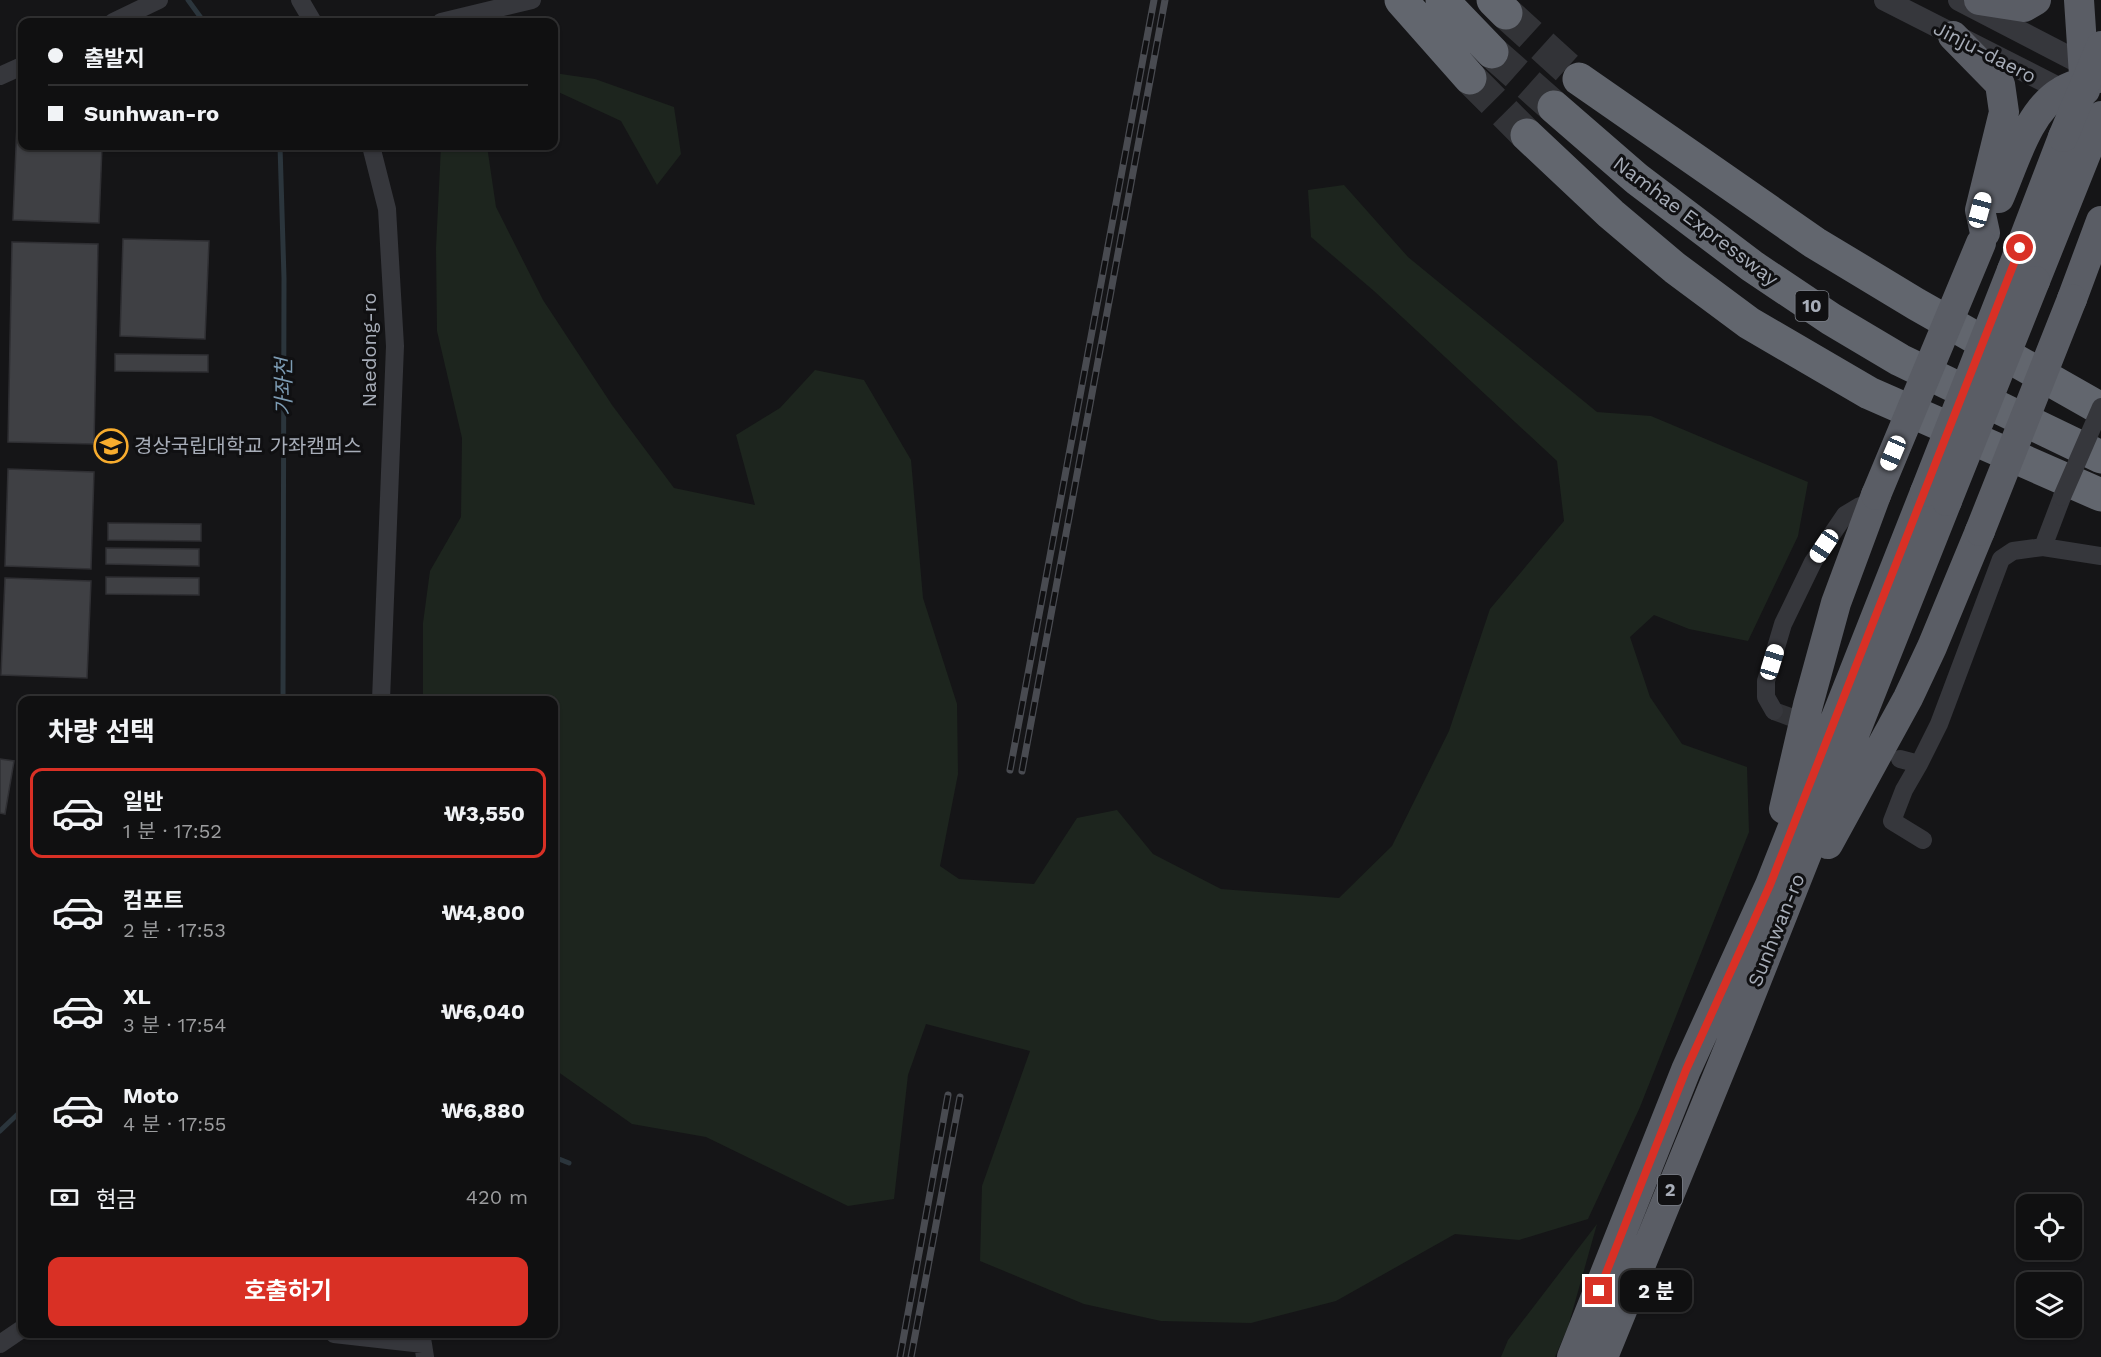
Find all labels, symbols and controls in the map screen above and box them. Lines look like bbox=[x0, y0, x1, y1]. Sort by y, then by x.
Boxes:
street label: Jinju-daero bbox=[1930, 16, 2040, 88]
text: 출발지 bbox=[84, 46, 145, 71]
text: Sunhwan-ro bbox=[84, 101, 219, 126]
street label: Namhae Expressway bbox=[1609, 151, 1784, 291]
car bbox=[1967, 190, 1993, 230]
route start bbox=[2006, 234, 2033, 261]
road number: 10 bbox=[1796, 291, 1828, 321]
street label: Naedong-ro bbox=[357, 292, 381, 408]
water label: 가좌천 bbox=[271, 355, 296, 416]
school or university icon: 경상국립대학교 가좌캠퍼스 bbox=[93, 428, 129, 464]
car bbox=[1878, 433, 1908, 473]
place label: 경상국립대학교 가좌캠퍼스 bbox=[134, 434, 362, 458]
car bbox=[1806, 526, 1842, 566]
car bbox=[1758, 642, 1786, 682]
text: 차량 선택 bbox=[48, 716, 155, 748]
icon: car bbox=[51, 786, 105, 840]
text: 일반 bbox=[123, 789, 163, 814]
text: ₩3,550 bbox=[444, 801, 525, 826]
text: 1 분 · 17:52 bbox=[123, 819, 222, 843]
street label: Sunhwan-ro bbox=[1742, 870, 1810, 990]
icon: car bbox=[51, 885, 105, 939]
text: 컴포트 bbox=[123, 888, 184, 913]
text: ₩4,800 bbox=[441, 900, 525, 925]
text: 2 분 · 17:53 bbox=[123, 918, 226, 942]
icon: car bbox=[51, 984, 105, 1038]
text: XL bbox=[123, 984, 151, 1009]
text: ₩6,040 bbox=[441, 999, 525, 1024]
text: 3 분 · 17:54 bbox=[123, 1013, 226, 1037]
icon: car bbox=[51, 1083, 105, 1137]
text: Moto bbox=[123, 1083, 179, 1108]
text: ₩6,880 bbox=[441, 1098, 525, 1123]
text: 4 분 · 17:55 bbox=[123, 1112, 226, 1136]
road number: 2 bbox=[1658, 1175, 1682, 1205]
icon: cash bbox=[48, 1181, 81, 1214]
text: 420 m bbox=[466, 1185, 528, 1209]
text: 현금 bbox=[96, 1187, 136, 1212]
map controls bbox=[2016, 1194, 2082, 1338]
button: locate bbox=[2016, 1194, 2082, 1260]
button: 호출하기 bbox=[48, 1257, 528, 1326]
callout: 2 분 bbox=[1620, 1270, 1692, 1312]
button: layers bbox=[2016, 1272, 2082, 1338]
route end bbox=[1585, 1277, 1612, 1304]
text: 2 분 bbox=[1638, 1279, 1674, 1303]

